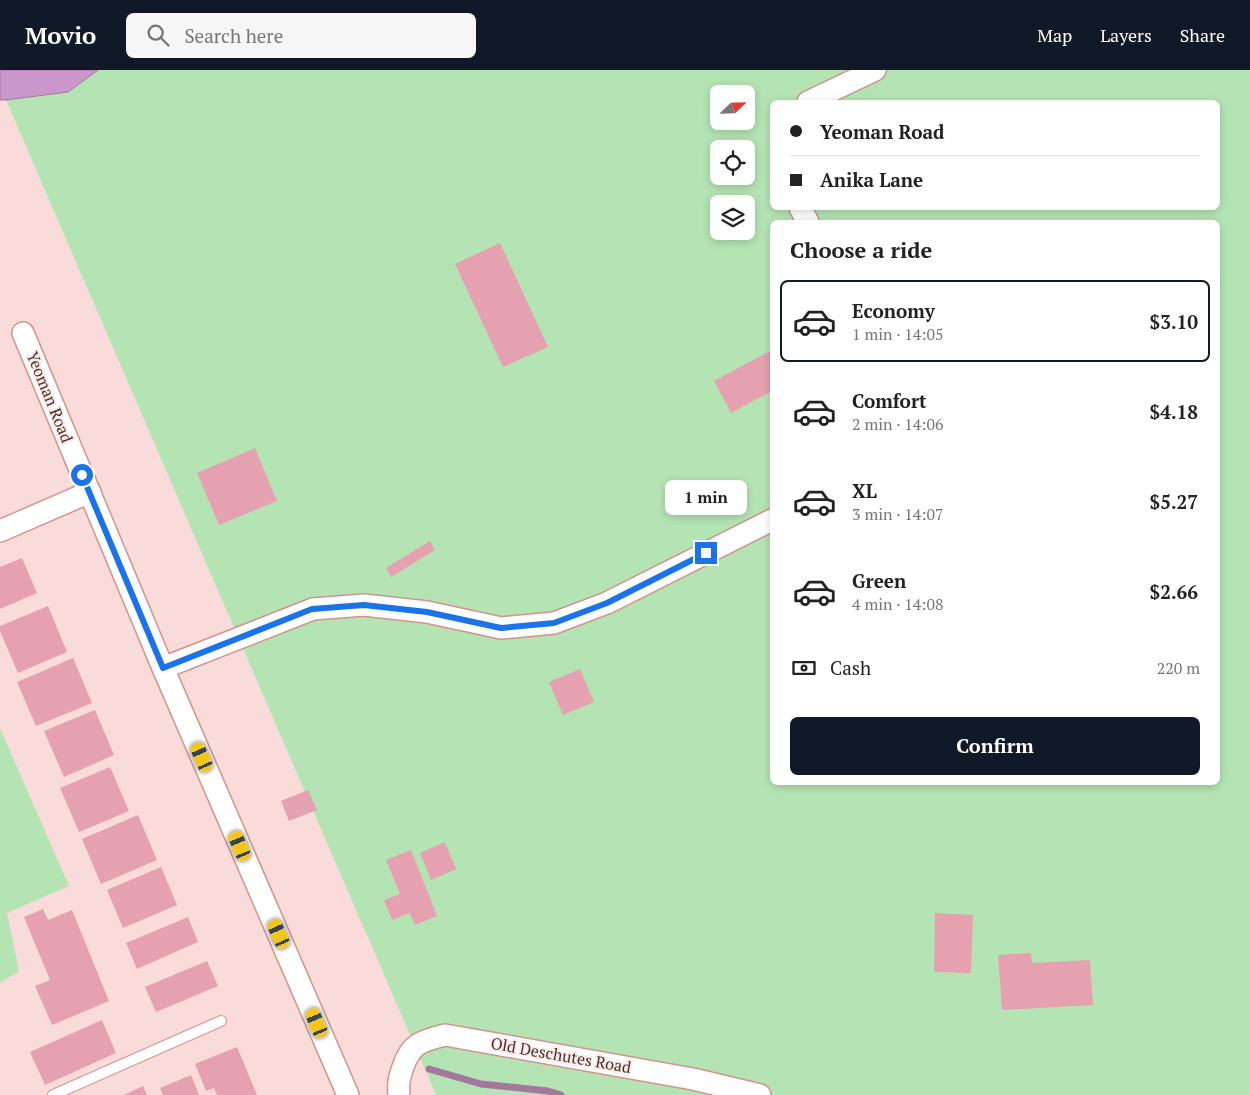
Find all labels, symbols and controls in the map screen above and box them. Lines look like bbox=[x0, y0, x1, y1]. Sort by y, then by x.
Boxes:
search box bbox=[126, 13, 476, 58]
text: Movio bbox=[25, 19, 96, 51]
icon: search bbox=[144, 21, 172, 49]
text: Search here bbox=[184, 23, 283, 48]
text: Map bbox=[1037, 23, 1072, 47]
text: Layers bbox=[1100, 23, 1152, 47]
text: Share bbox=[1180, 23, 1225, 47]
north arrow bbox=[710, 85, 755, 130]
map controls bbox=[710, 85, 755, 240]
text: Yeoman Road bbox=[820, 119, 944, 144]
button: locate bbox=[710, 140, 755, 185]
text: Anika Lane bbox=[820, 167, 923, 192]
button: layers bbox=[710, 195, 755, 240]
text: Choose a ride bbox=[790, 235, 932, 264]
text: Economy bbox=[852, 298, 935, 323]
icon: car bbox=[792, 299, 837, 344]
text: $3.10 bbox=[1149, 309, 1198, 334]
text: 1 min · 14:05 bbox=[852, 323, 944, 345]
street label: Yeoman Road bbox=[22, 348, 78, 446]
text: Comfort bbox=[852, 388, 927, 413]
icon: car bbox=[792, 389, 837, 434]
text: $4.18 bbox=[1149, 399, 1198, 424]
text: 2 min · 14:06 bbox=[852, 413, 944, 435]
route start bbox=[71, 464, 93, 486]
text: XL bbox=[852, 478, 877, 503]
icon: car bbox=[792, 479, 837, 524]
callout: 1 min bbox=[665, 480, 747, 516]
text: 1 min bbox=[684, 486, 728, 508]
text: $5.27 bbox=[1149, 489, 1198, 514]
text: 3 min · 14:07 bbox=[852, 503, 944, 525]
route end bbox=[695, 542, 717, 564]
text: Green bbox=[852, 568, 906, 593]
icon: car bbox=[792, 569, 837, 614]
text: $2.66 bbox=[1149, 579, 1198, 604]
text: 4 min · 14:08 bbox=[852, 593, 944, 615]
icon: cash bbox=[790, 654, 818, 682]
text: Cash bbox=[830, 655, 871, 680]
text: 220 m bbox=[1157, 657, 1200, 679]
button: Confirm bbox=[790, 717, 1200, 775]
car bbox=[189, 740, 214, 774]
car bbox=[227, 829, 252, 863]
car bbox=[266, 917, 291, 951]
car bbox=[304, 1006, 329, 1040]
street label: Old Deschutes Road bbox=[489, 1032, 633, 1078]

